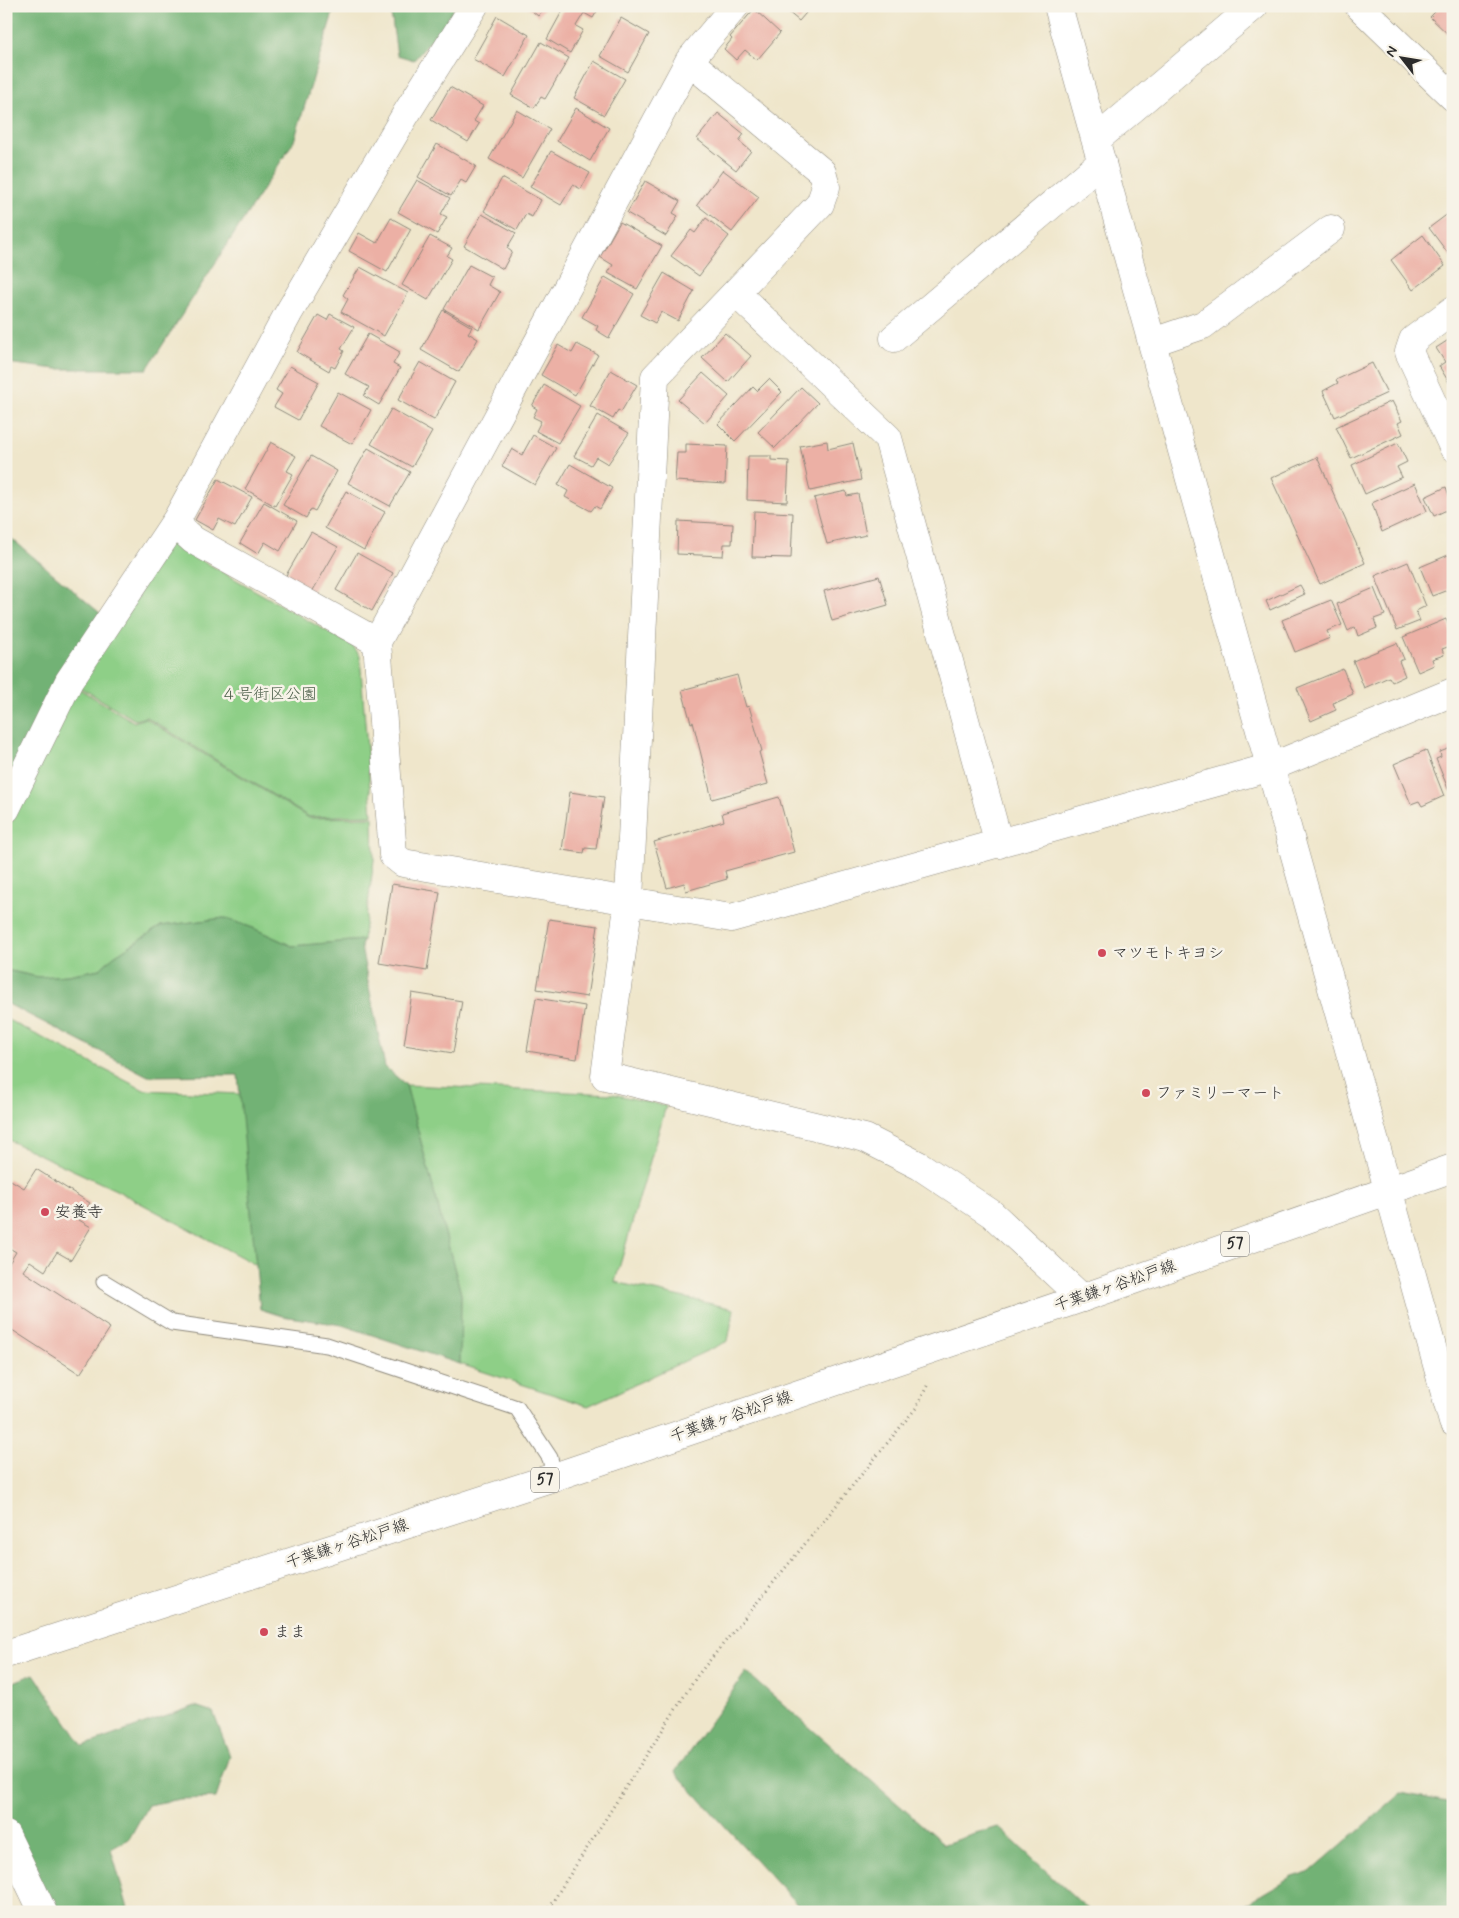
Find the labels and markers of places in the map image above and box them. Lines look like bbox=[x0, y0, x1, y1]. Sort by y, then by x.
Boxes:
place label: マツモトキヨシ bbox=[1112, 943, 1224, 964]
marker: マツモトキヨシ bbox=[1096, 947, 1108, 959]
place label: ファミリーマート bbox=[1156, 1083, 1284, 1104]
marker: ファミリーマート bbox=[1140, 1087, 1152, 1099]
place label: 安養寺 bbox=[55, 1202, 103, 1223]
marker: 安養寺 bbox=[39, 1206, 51, 1218]
place label: まま bbox=[274, 1622, 306, 1643]
marker: まま bbox=[258, 1626, 270, 1638]

